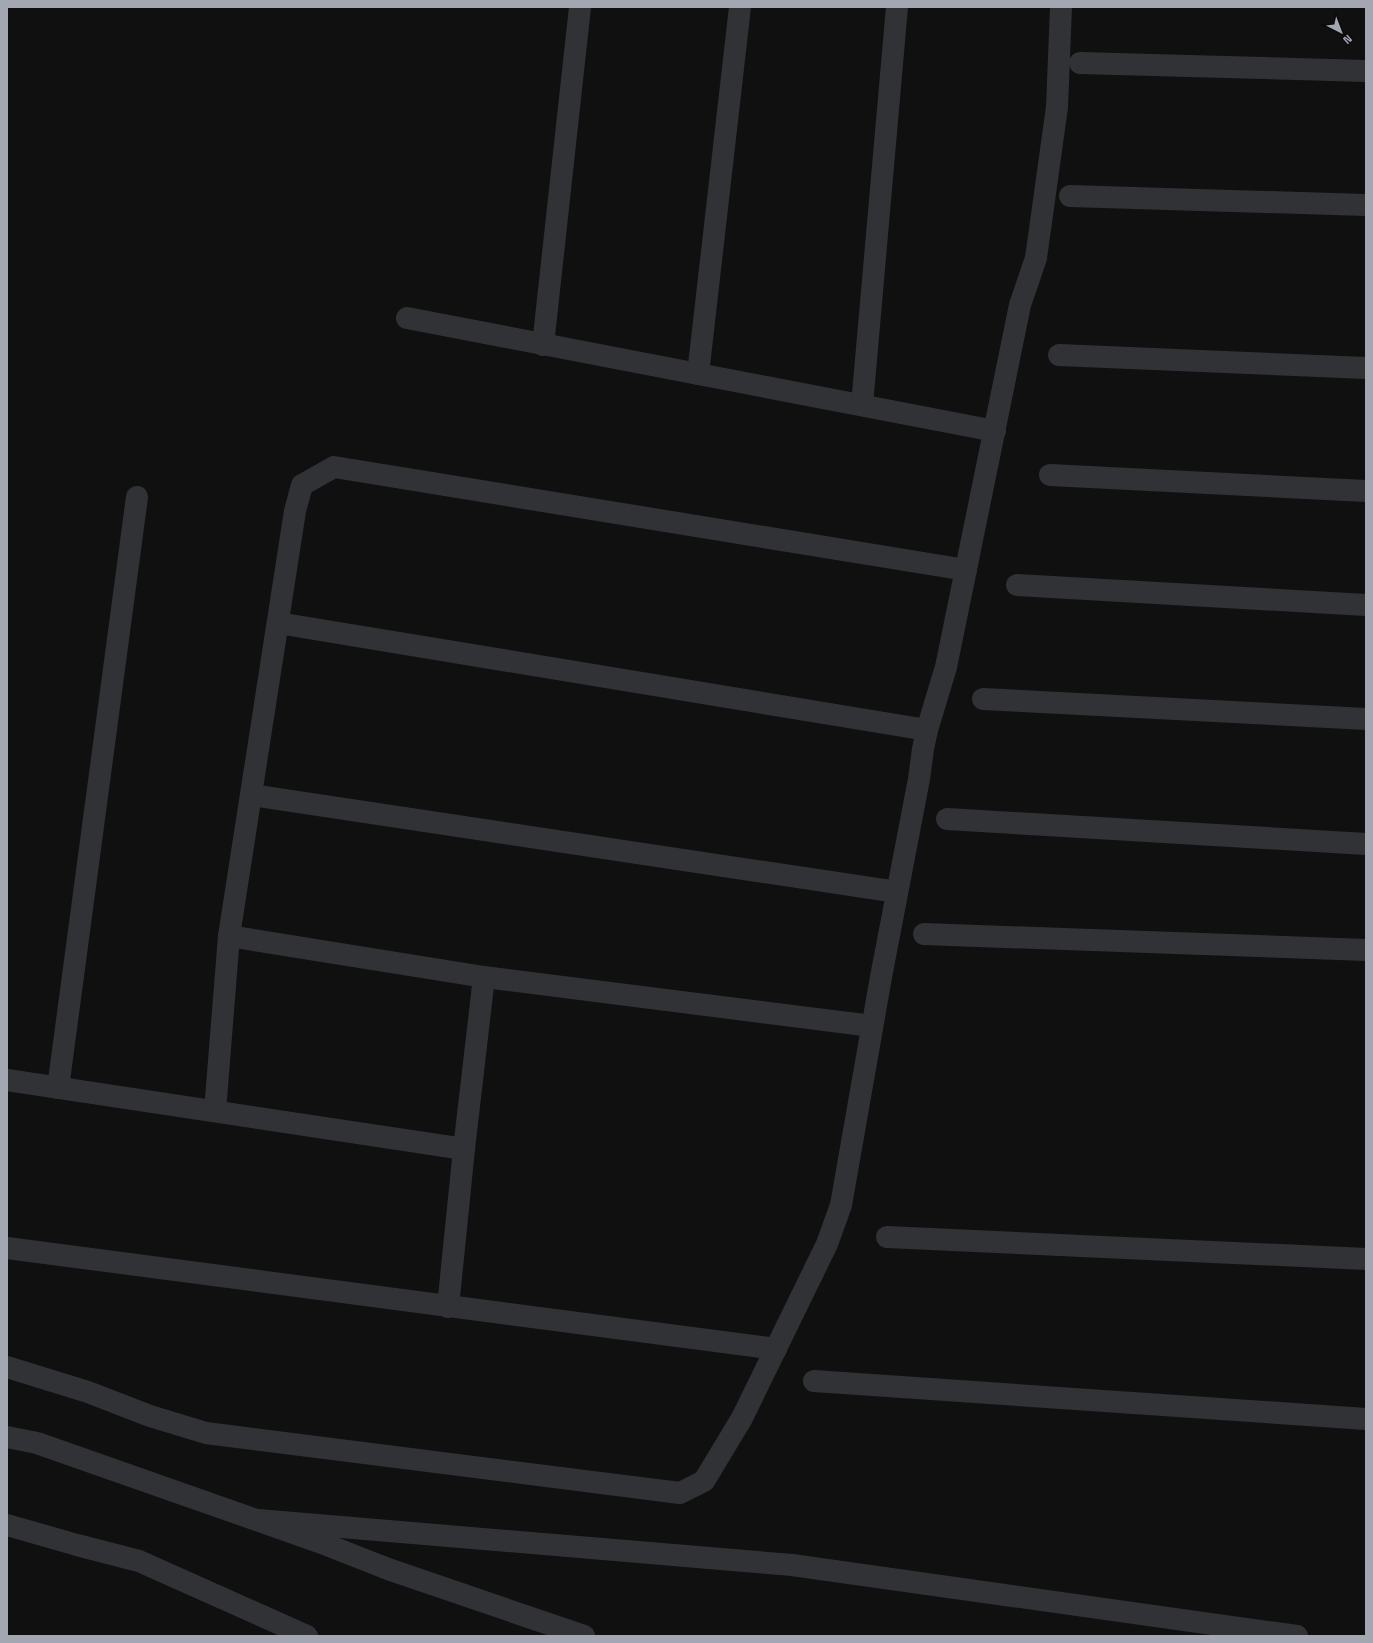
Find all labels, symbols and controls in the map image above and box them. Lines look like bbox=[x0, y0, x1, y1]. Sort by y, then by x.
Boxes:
north arrow bbox=[1321, 12, 1361, 52]
text: N bbox=[1340, 32, 1355, 47]

